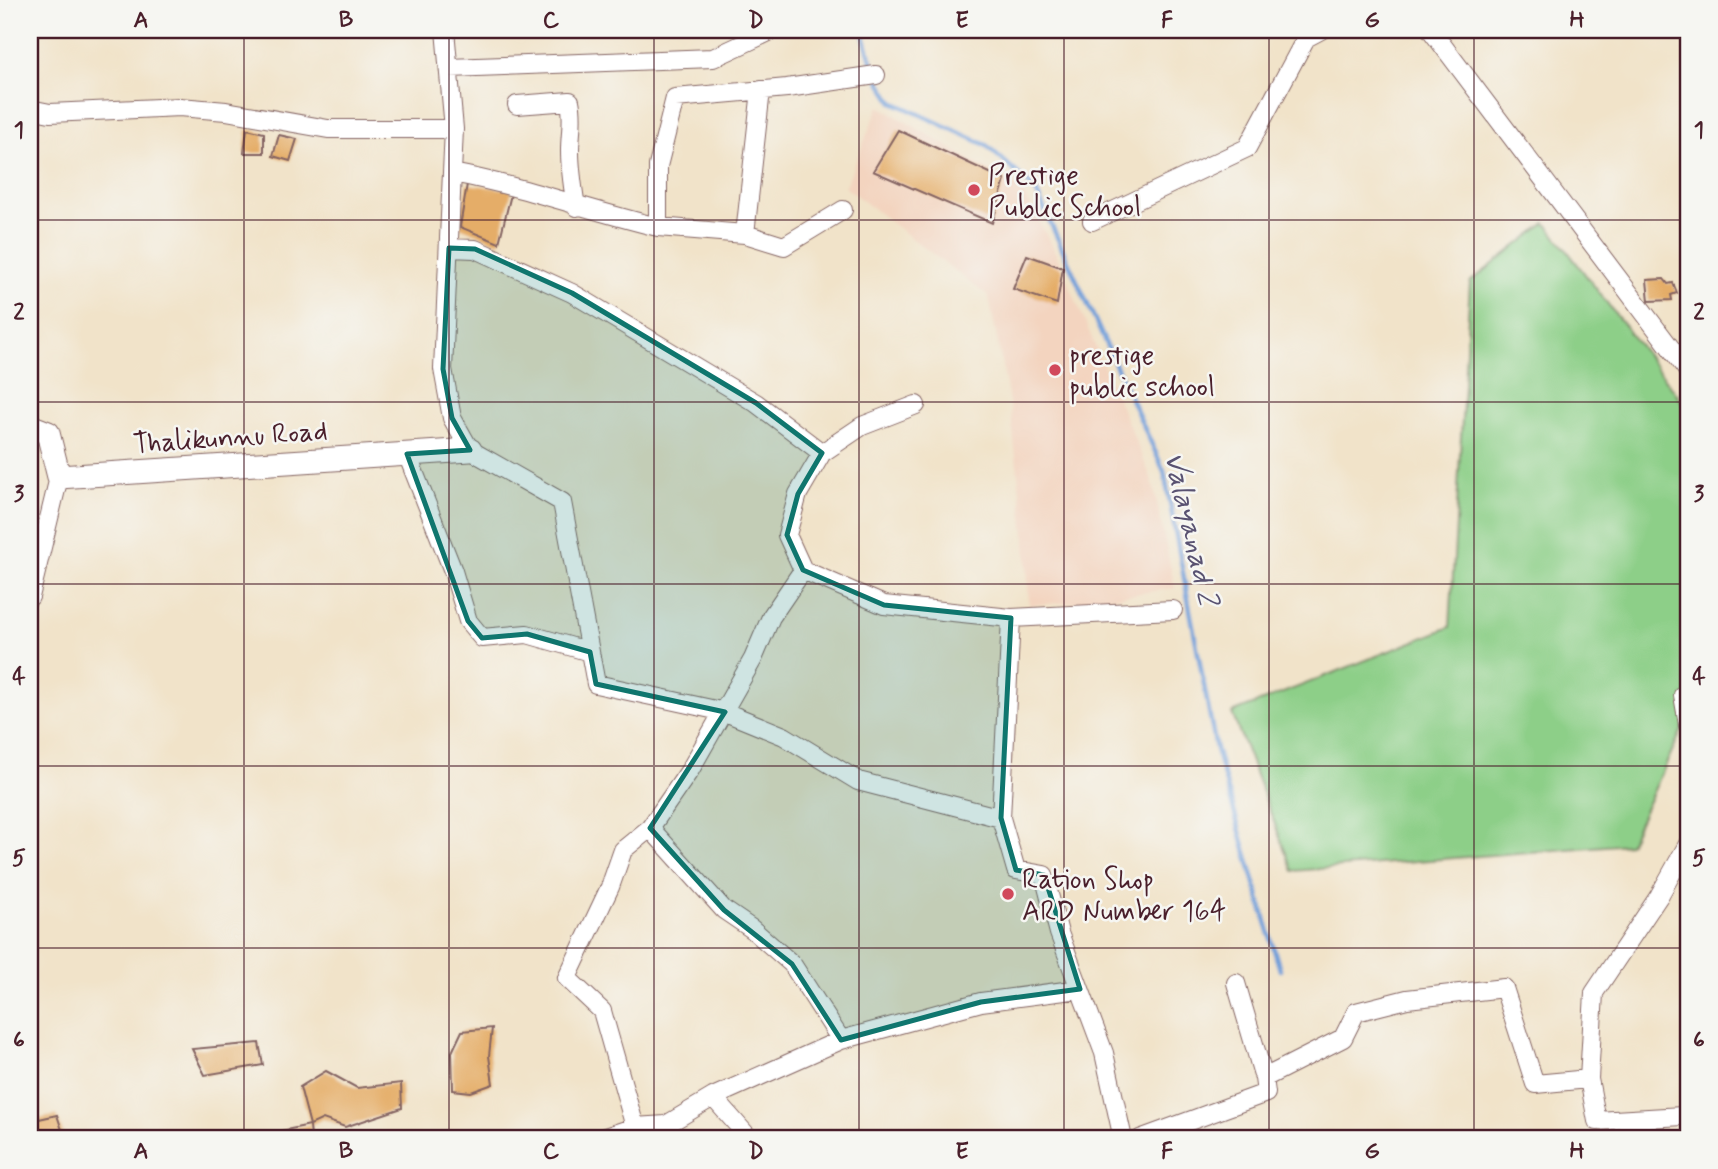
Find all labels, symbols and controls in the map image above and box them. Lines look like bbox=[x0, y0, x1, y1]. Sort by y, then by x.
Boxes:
text: A bbox=[133, 6, 149, 36]
text: B bbox=[339, 6, 354, 36]
text: C bbox=[543, 6, 560, 36]
text: D bbox=[748, 6, 764, 36]
text: E bbox=[955, 6, 969, 36]
text: F bbox=[1161, 6, 1173, 36]
text: G bbox=[1364, 6, 1380, 36]
text: H bbox=[1569, 6, 1585, 36]
text: 1 bbox=[14, 116, 24, 146]
text: 1 bbox=[1694, 116, 1704, 146]
place label: Prestige Public School bbox=[988, 158, 1141, 227]
marker: Prestige Public School bbox=[966, 182, 982, 198]
text: 2 bbox=[13, 298, 25, 328]
text: 2 bbox=[1693, 298, 1705, 328]
place label: prestige public school bbox=[1069, 338, 1215, 407]
marker: prestige public school bbox=[1047, 362, 1063, 378]
street label: Thalikunnu Road bbox=[132, 413, 329, 464]
water label: Valayanad 2 bbox=[1154, 448, 1228, 612]
text: 3 bbox=[14, 480, 25, 510]
text: 3 bbox=[1694, 480, 1705, 510]
text: 4 bbox=[12, 662, 26, 692]
text: 4 bbox=[1692, 662, 1706, 692]
text: 5 bbox=[12, 844, 26, 874]
text: 5 bbox=[1692, 844, 1706, 874]
place label: Ration Shop ARD Number 164 bbox=[1022, 862, 1226, 931]
marker: Ration Shop ARD Number 164 bbox=[1000, 886, 1016, 902]
text: 6 bbox=[13, 1026, 25, 1056]
text: 6 bbox=[1693, 1026, 1705, 1056]
text: A bbox=[133, 1137, 149, 1167]
text: B bbox=[339, 1137, 354, 1167]
text: C bbox=[543, 1137, 560, 1167]
text: D bbox=[748, 1137, 764, 1167]
text: E bbox=[955, 1137, 969, 1167]
text: F bbox=[1161, 1137, 1173, 1167]
text: G bbox=[1364, 1137, 1380, 1167]
text: H bbox=[1569, 1137, 1585, 1167]

